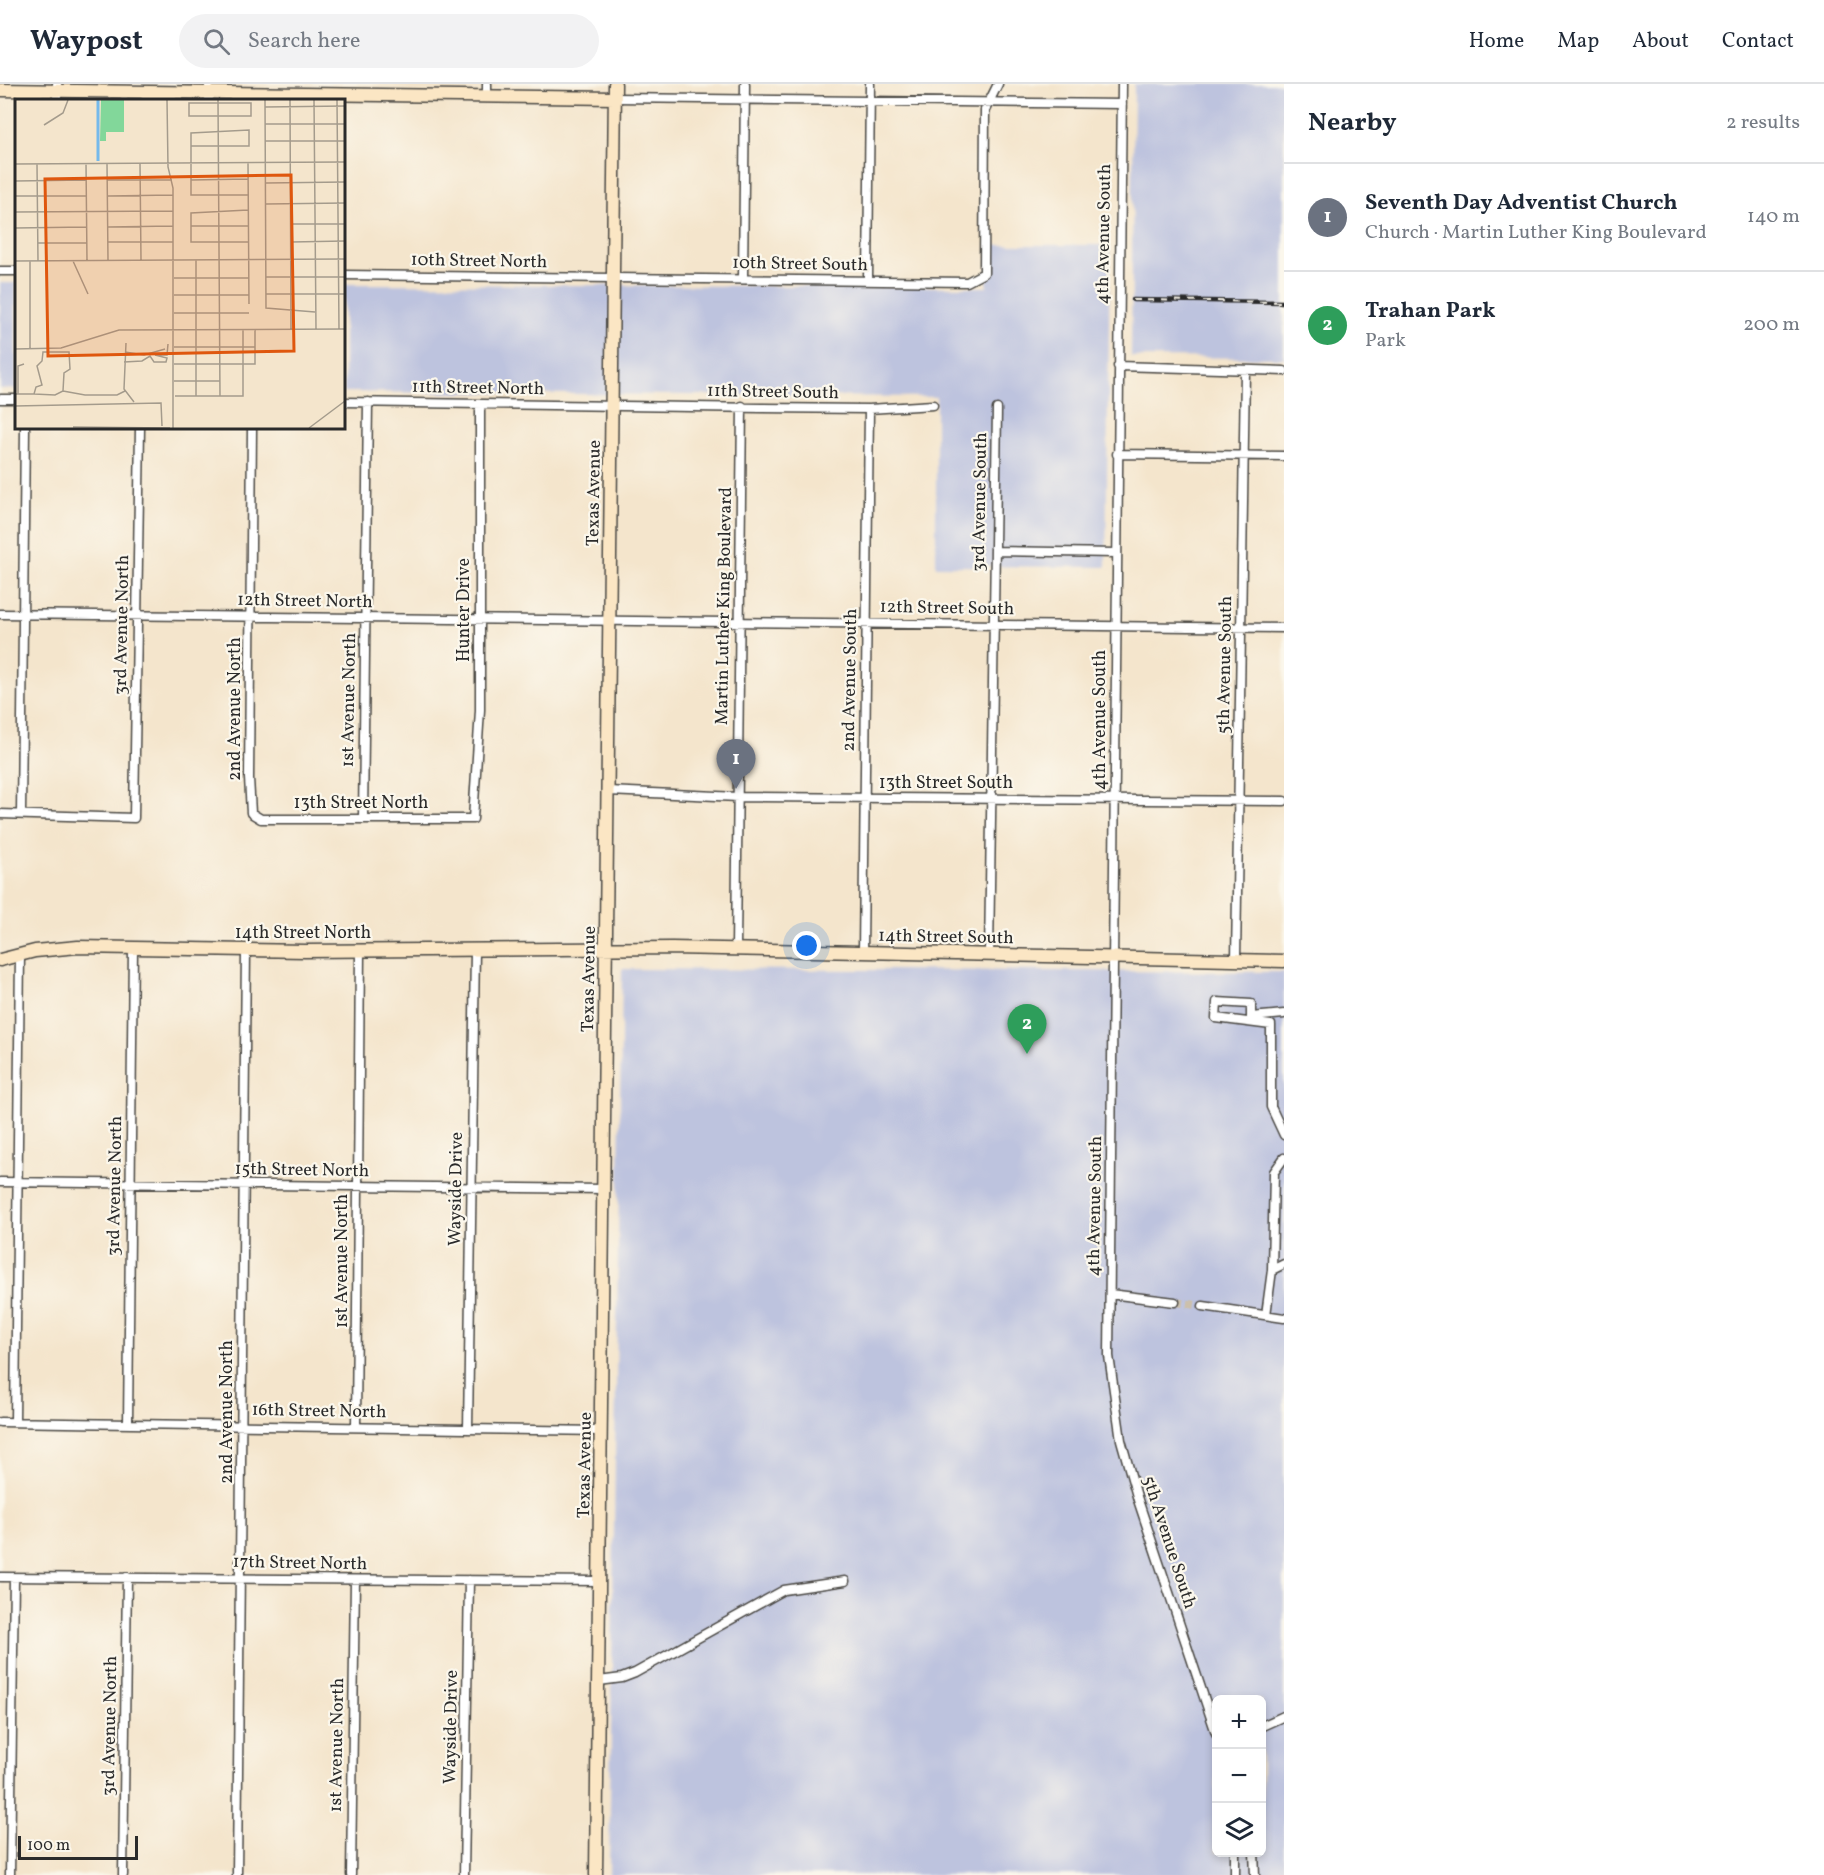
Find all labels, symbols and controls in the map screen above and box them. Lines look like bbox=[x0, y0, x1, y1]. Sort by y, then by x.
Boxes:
search box bbox=[179, 14, 599, 68]
text: Waypost bbox=[30, 22, 143, 61]
icon: search bbox=[200, 25, 233, 58]
text: Search here bbox=[248, 26, 360, 57]
text: Home bbox=[1469, 27, 1524, 56]
text: Map bbox=[1557, 27, 1599, 56]
text: About bbox=[1632, 27, 1689, 56]
text: Contact bbox=[1722, 27, 1794, 56]
inset map bbox=[15, 99, 345, 429]
text: Nearby bbox=[1308, 105, 1397, 141]
text: 2 results bbox=[1726, 109, 1800, 137]
street label: 4th Avenue South bbox=[1091, 163, 1118, 305]
text: Seventh Day Adventist Church bbox=[1365, 188, 1678, 219]
text: 1 bbox=[1323, 203, 1332, 231]
text: 140 m bbox=[1747, 203, 1800, 231]
text: Church · Martin Luther King Boulevard bbox=[1365, 219, 1707, 247]
street label: 10th Street North bbox=[410, 248, 548, 275]
street label: 10th Street South bbox=[732, 251, 868, 278]
text: Trahan Park bbox=[1365, 296, 1496, 327]
text: 2 bbox=[1322, 311, 1333, 339]
text: 200 m bbox=[1743, 311, 1800, 339]
text: Park bbox=[1365, 327, 1406, 355]
street label: 11th Street North bbox=[411, 375, 545, 402]
street label: 11th Street South bbox=[707, 379, 840, 406]
street label: 3rd Avenue South bbox=[967, 432, 994, 572]
street label: Texas Avenue bbox=[581, 440, 608, 546]
street label: Martin Luther King Boulevard bbox=[710, 487, 739, 725]
street label: 3rd Avenue North bbox=[109, 554, 136, 695]
street label: Hunter Drive bbox=[452, 558, 477, 662]
street label: 12th Street North bbox=[237, 588, 373, 615]
street label: 12th Street South bbox=[879, 595, 1015, 622]
street label: 5th Avenue South bbox=[1212, 595, 1239, 734]
street label: 2nd Avenue South bbox=[837, 608, 864, 752]
street label: 1st Avenue North bbox=[336, 632, 363, 768]
street label: 2nd Avenue North bbox=[223, 637, 248, 781]
street label: 4th Avenue South bbox=[1088, 649, 1113, 790]
pin: 1 bbox=[716, 740, 756, 789]
street label: 13th Street South bbox=[879, 771, 1013, 796]
street label: 13th Street North bbox=[293, 791, 429, 816]
street label: 14th Street North bbox=[235, 921, 372, 946]
street label: 14th Street South bbox=[878, 924, 1014, 951]
street label: Texas Avenue bbox=[576, 926, 603, 1032]
your location bbox=[792, 931, 821, 960]
pin: 2 bbox=[1008, 1004, 1046, 1054]
street label: 3rd Avenue North bbox=[102, 1115, 129, 1256]
street label: Wayside Drive bbox=[443, 1132, 470, 1246]
street label: 4th Avenue South bbox=[1082, 1135, 1109, 1277]
street label: 15th Street North bbox=[234, 1157, 370, 1184]
street label: 1st Avenue North bbox=[330, 1193, 355, 1328]
street label: 2nd Avenue North bbox=[215, 1340, 240, 1484]
street label: 16th Street North bbox=[251, 1398, 387, 1425]
street label: Texas Avenue bbox=[572, 1412, 599, 1518]
street label: 5th Avenue South bbox=[1135, 1473, 1202, 1612]
street label: 17th Street North bbox=[232, 1550, 368, 1577]
street label: 3rd Avenue North bbox=[97, 1655, 124, 1796]
street label: Wayside Drive bbox=[438, 1670, 465, 1784]
street label: 1st Avenue North bbox=[324, 1677, 351, 1813]
map controls bbox=[1212, 1695, 1266, 1857]
button: + bbox=[1212, 1695, 1266, 1749]
button: − bbox=[1212, 1749, 1266, 1803]
button: layers bbox=[1212, 1803, 1266, 1857]
scale bar bbox=[18, 1833, 138, 1860]
text: 100 m bbox=[27, 1835, 70, 1857]

